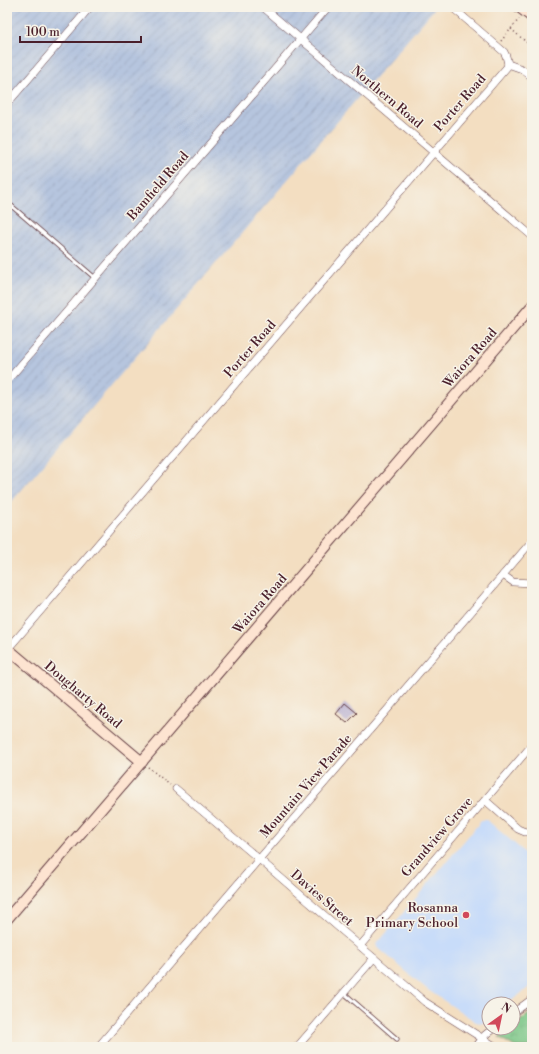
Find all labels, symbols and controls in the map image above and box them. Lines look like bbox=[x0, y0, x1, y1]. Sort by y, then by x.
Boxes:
scale bar bbox=[20, 18, 141, 44]
text: 100 m bbox=[26, 25, 60, 40]
street label: Northern Road bbox=[348, 62, 426, 132]
street label: Porter Road bbox=[431, 71, 490, 135]
street label: Bamfield Road bbox=[123, 148, 193, 224]
street label: Porter Road bbox=[221, 317, 280, 381]
street label: Waiora Road bbox=[439, 324, 501, 392]
street label: Waiora Road bbox=[229, 570, 291, 638]
street label: Dougharty Road bbox=[41, 658, 125, 732]
street label: Mountain View Parade bbox=[257, 731, 356, 841]
street label: Grandview Grove bbox=[398, 793, 476, 880]
street label: Davies Street bbox=[287, 867, 357, 930]
place label: Rosanna Primary School bbox=[366, 900, 458, 931]
marker: Rosanna Primary School bbox=[461, 910, 471, 920]
north arrow bbox=[481, 996, 521, 1036]
text: N bbox=[498, 1000, 514, 1017]

